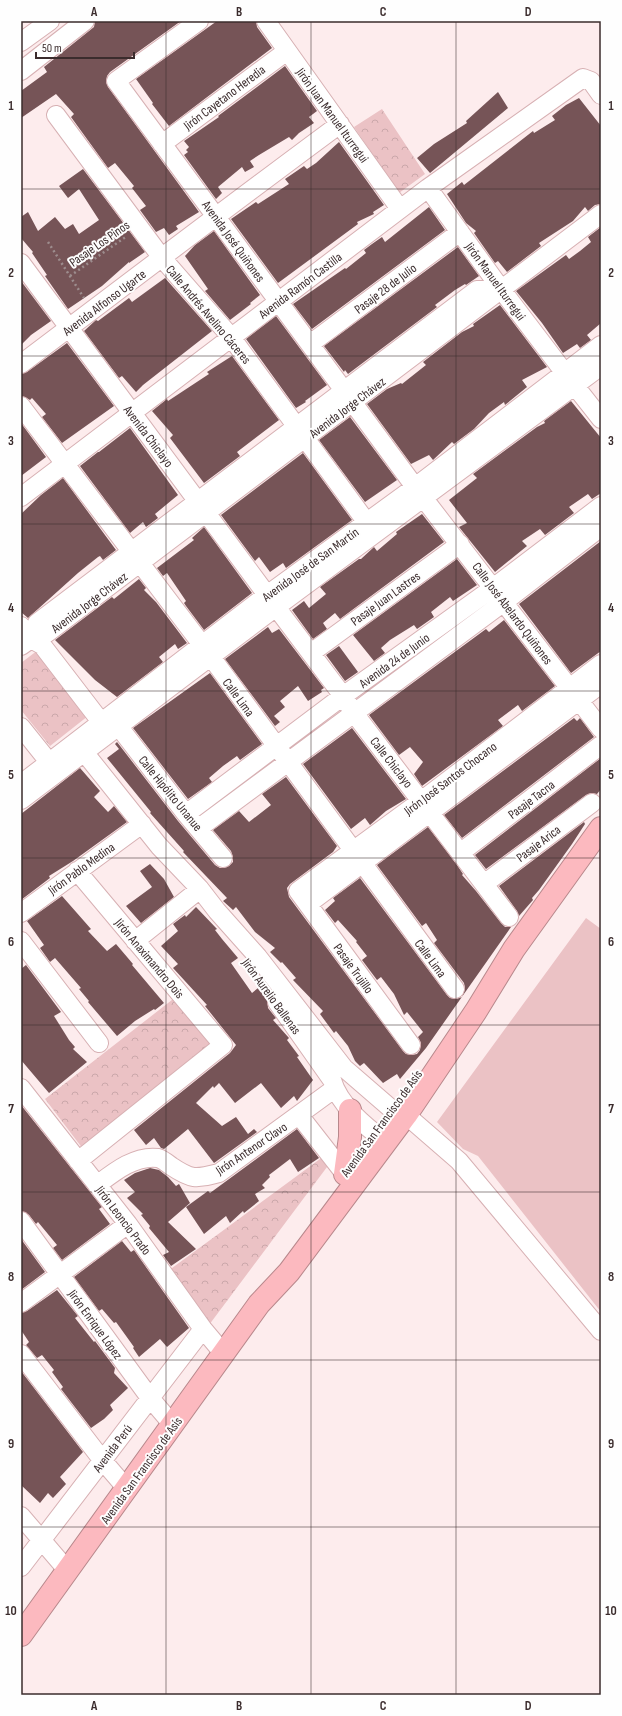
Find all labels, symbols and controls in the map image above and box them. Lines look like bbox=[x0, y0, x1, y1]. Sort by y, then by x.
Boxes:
text: A bbox=[90, 4, 98, 20]
text: B bbox=[236, 4, 242, 20]
text: C bbox=[380, 4, 387, 20]
text: D bbox=[525, 4, 532, 20]
scale bar bbox=[36, 34, 134, 60]
text: 50 m bbox=[42, 41, 62, 56]
street label: Jirón Cayetano Heredia bbox=[180, 62, 269, 134]
street label: Jirón Juan Manuel Iturregui bbox=[292, 64, 372, 166]
text: 1 bbox=[8, 98, 14, 114]
text: 1 bbox=[608, 98, 614, 114]
street label: Avenida José Quiñones bbox=[198, 197, 268, 286]
street label: Pasaje Los Pinos bbox=[66, 217, 133, 270]
street label: Jirón Manuel Iturregui bbox=[461, 239, 529, 324]
street label: Avenida Ramón Castilla bbox=[255, 249, 345, 323]
street label: Pasaje 28 de Julio bbox=[351, 260, 420, 317]
street label: Calle Andrés Avelino Cáceres bbox=[162, 262, 254, 368]
text: 2 bbox=[8, 265, 14, 281]
text: 2 bbox=[608, 265, 614, 281]
street label: Avenida Alfonso Ugarte bbox=[59, 266, 149, 340]
street label: Avenida Jorge Chávez bbox=[305, 374, 389, 442]
street label: Avenida Chiclayo bbox=[119, 402, 177, 471]
text: 3 bbox=[8, 433, 14, 449]
text: 3 bbox=[608, 433, 614, 449]
street label: Avenida José de San Martín bbox=[258, 524, 362, 606]
street label: Calle José Abelardo Quiñones bbox=[468, 559, 556, 668]
street label: Pasaje Juan Lastres bbox=[348, 568, 424, 629]
street label: Avenida Jorge Chávez bbox=[47, 569, 131, 637]
text: 4 bbox=[8, 600, 14, 616]
text: 4 bbox=[608, 600, 614, 616]
street label: Avenida 24 de Junio bbox=[355, 630, 433, 692]
street label: Calle Lima bbox=[219, 675, 258, 720]
street label: Calle Chiclayo bbox=[366, 734, 416, 791]
street label: Jirón José Santos Chocano bbox=[400, 739, 500, 820]
street label: Calle Hipólito Unanue bbox=[135, 753, 206, 835]
text: 5 bbox=[8, 767, 14, 783]
text: 5 bbox=[608, 767, 614, 783]
street label: Pasaje Tacna bbox=[505, 777, 558, 823]
street label: Pasaje Arica bbox=[513, 822, 564, 866]
street label: Jirón Pablo Medina bbox=[44, 839, 118, 899]
street label: Jirón Anaximandro Dois bbox=[110, 915, 188, 1002]
text: 6 bbox=[8, 934, 14, 950]
text: 6 bbox=[608, 934, 614, 950]
street label: Calle Lima bbox=[411, 936, 450, 981]
street label: Pasaje Trujillo bbox=[330, 940, 377, 997]
street label: Jirón Aurelio Ballenas bbox=[238, 955, 304, 1038]
street label: Avenida San Francisco de Asís bbox=[337, 1067, 426, 1181]
text: 7 bbox=[8, 1101, 14, 1117]
text: 7 bbox=[608, 1101, 614, 1117]
street label: Jirón Antenor Clavo bbox=[212, 1119, 290, 1179]
street label: Jirón Leoncio Prado bbox=[91, 1182, 154, 1258]
text: 8 bbox=[8, 1269, 14, 1285]
text: 8 bbox=[608, 1269, 614, 1285]
street label: Jirón Enrique López bbox=[64, 1286, 126, 1363]
street label: Avenida San Francisco de Asís bbox=[97, 1414, 186, 1528]
street label: Avenida Perú bbox=[89, 1421, 136, 1477]
text: 9 bbox=[8, 1436, 14, 1452]
text: 9 bbox=[608, 1436, 614, 1452]
text: 10 bbox=[5, 1603, 17, 1619]
text: 10 bbox=[605, 1603, 617, 1619]
text: A bbox=[90, 1698, 98, 1714]
text: B bbox=[236, 1698, 242, 1714]
text: C bbox=[380, 1698, 387, 1714]
text: D bbox=[525, 1698, 532, 1714]

